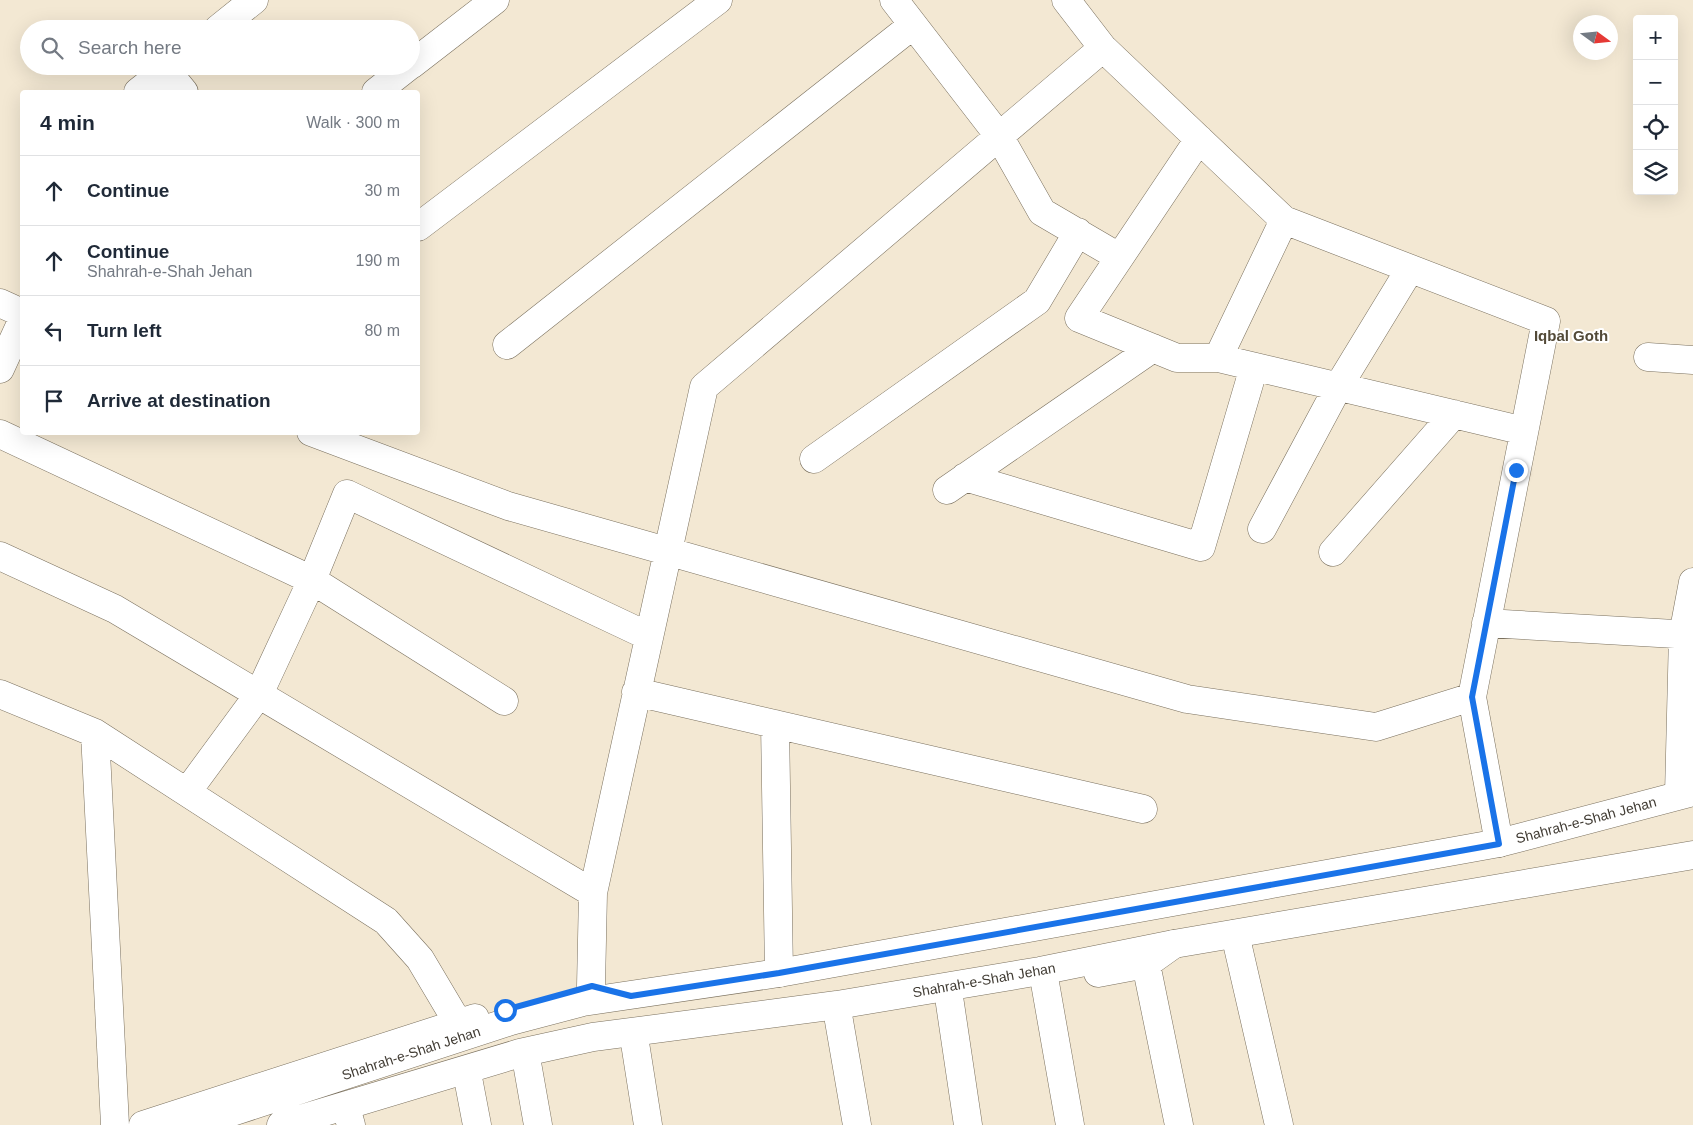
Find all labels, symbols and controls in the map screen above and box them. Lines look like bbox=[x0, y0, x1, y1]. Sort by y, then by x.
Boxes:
north arrow bbox=[1573, 15, 1618, 60]
map controls bbox=[1633, 15, 1678, 195]
button: + bbox=[1633, 15, 1678, 60]
search box bbox=[20, 20, 420, 75]
icon: search bbox=[38, 34, 66, 62]
text: Search here bbox=[78, 37, 182, 58]
button: − bbox=[1633, 60, 1678, 105]
button: locate bbox=[1633, 105, 1678, 150]
text: 4 min bbox=[40, 111, 95, 134]
text: Walk · 300 m bbox=[306, 114, 400, 131]
button: layers bbox=[1633, 150, 1678, 195]
icon: ahead bbox=[40, 177, 68, 205]
text: Continue bbox=[87, 180, 169, 201]
text: 30 m bbox=[364, 182, 400, 199]
text: Continue bbox=[87, 241, 169, 262]
icon: ahead bbox=[40, 247, 68, 275]
text: 190 m bbox=[356, 252, 400, 269]
text: Shahrah-e-Shah Jehan bbox=[87, 263, 252, 280]
icon: left bbox=[40, 317, 68, 345]
text: Turn left bbox=[87, 320, 162, 341]
text: 80 m bbox=[364, 322, 400, 339]
district label: Iqbal Goth bbox=[1534, 327, 1608, 344]
icon: arrive bbox=[40, 387, 68, 415]
text: Arrive at destination bbox=[87, 390, 271, 411]
route end bbox=[1505, 459, 1528, 482]
street label: Shahrah-e-Shah Jehan bbox=[1514, 794, 1658, 846]
street label: Shahrah-e-Shah Jehan bbox=[911, 960, 1057, 1000]
route start bbox=[494, 999, 517, 1022]
street label: Shahrah-e-Shah Jehan bbox=[340, 1023, 482, 1083]

